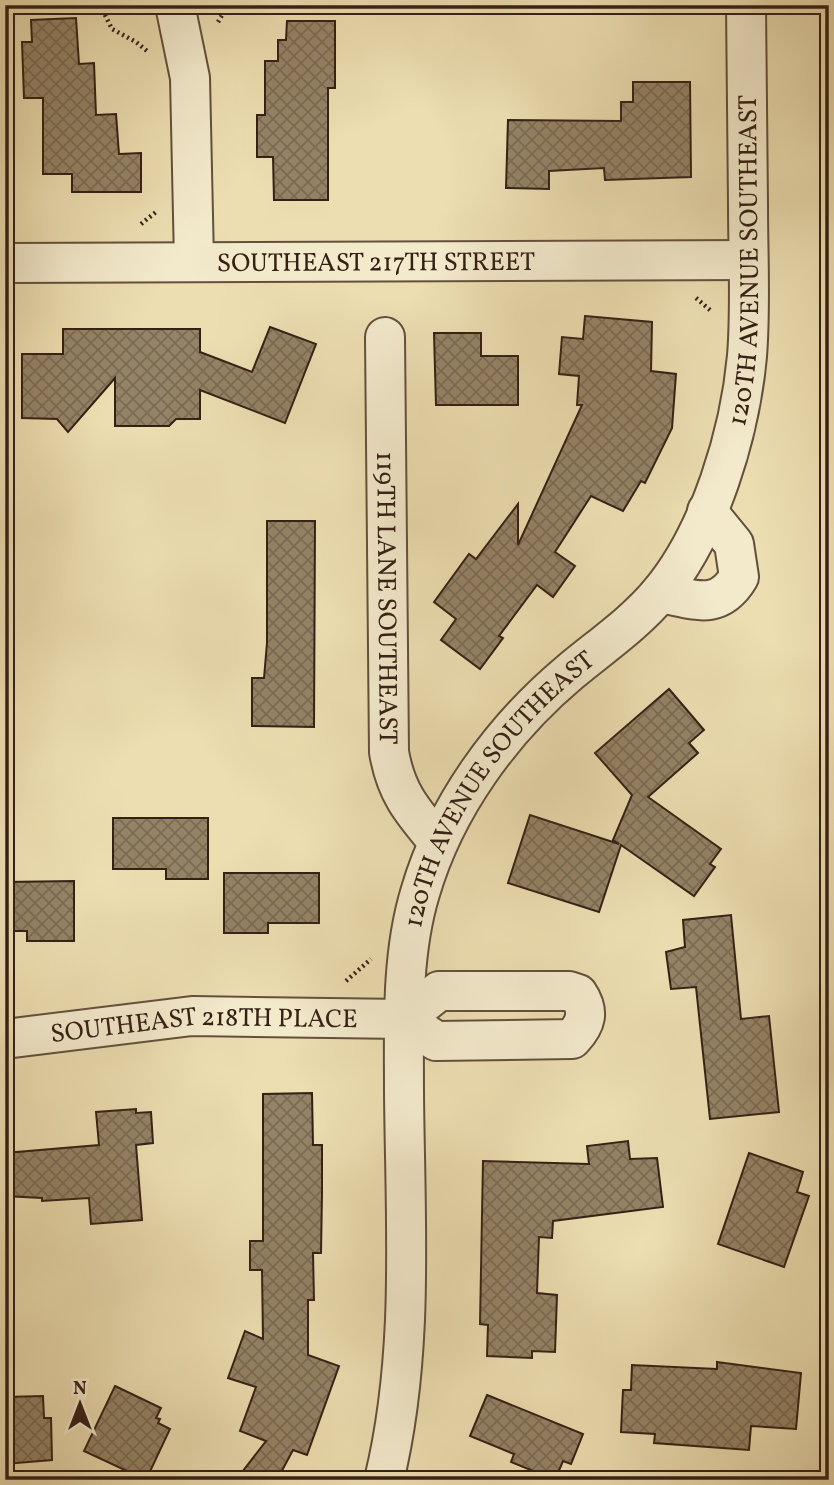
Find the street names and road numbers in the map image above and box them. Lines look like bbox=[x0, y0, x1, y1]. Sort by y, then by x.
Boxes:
street label: 120TH AVENUE SOUTHEAST bbox=[720, 95, 769, 430]
street label: SOUTHEAST 217TH STREET bbox=[217, 245, 535, 282]
street label: 119TH LANE SOUTHEAST bbox=[366, 451, 405, 745]
street label: 120TH AVENUE SOUTHEAST bbox=[396, 643, 603, 931]
street label: SOUTHEAST 218TH PLACE bbox=[49, 1000, 358, 1053]

